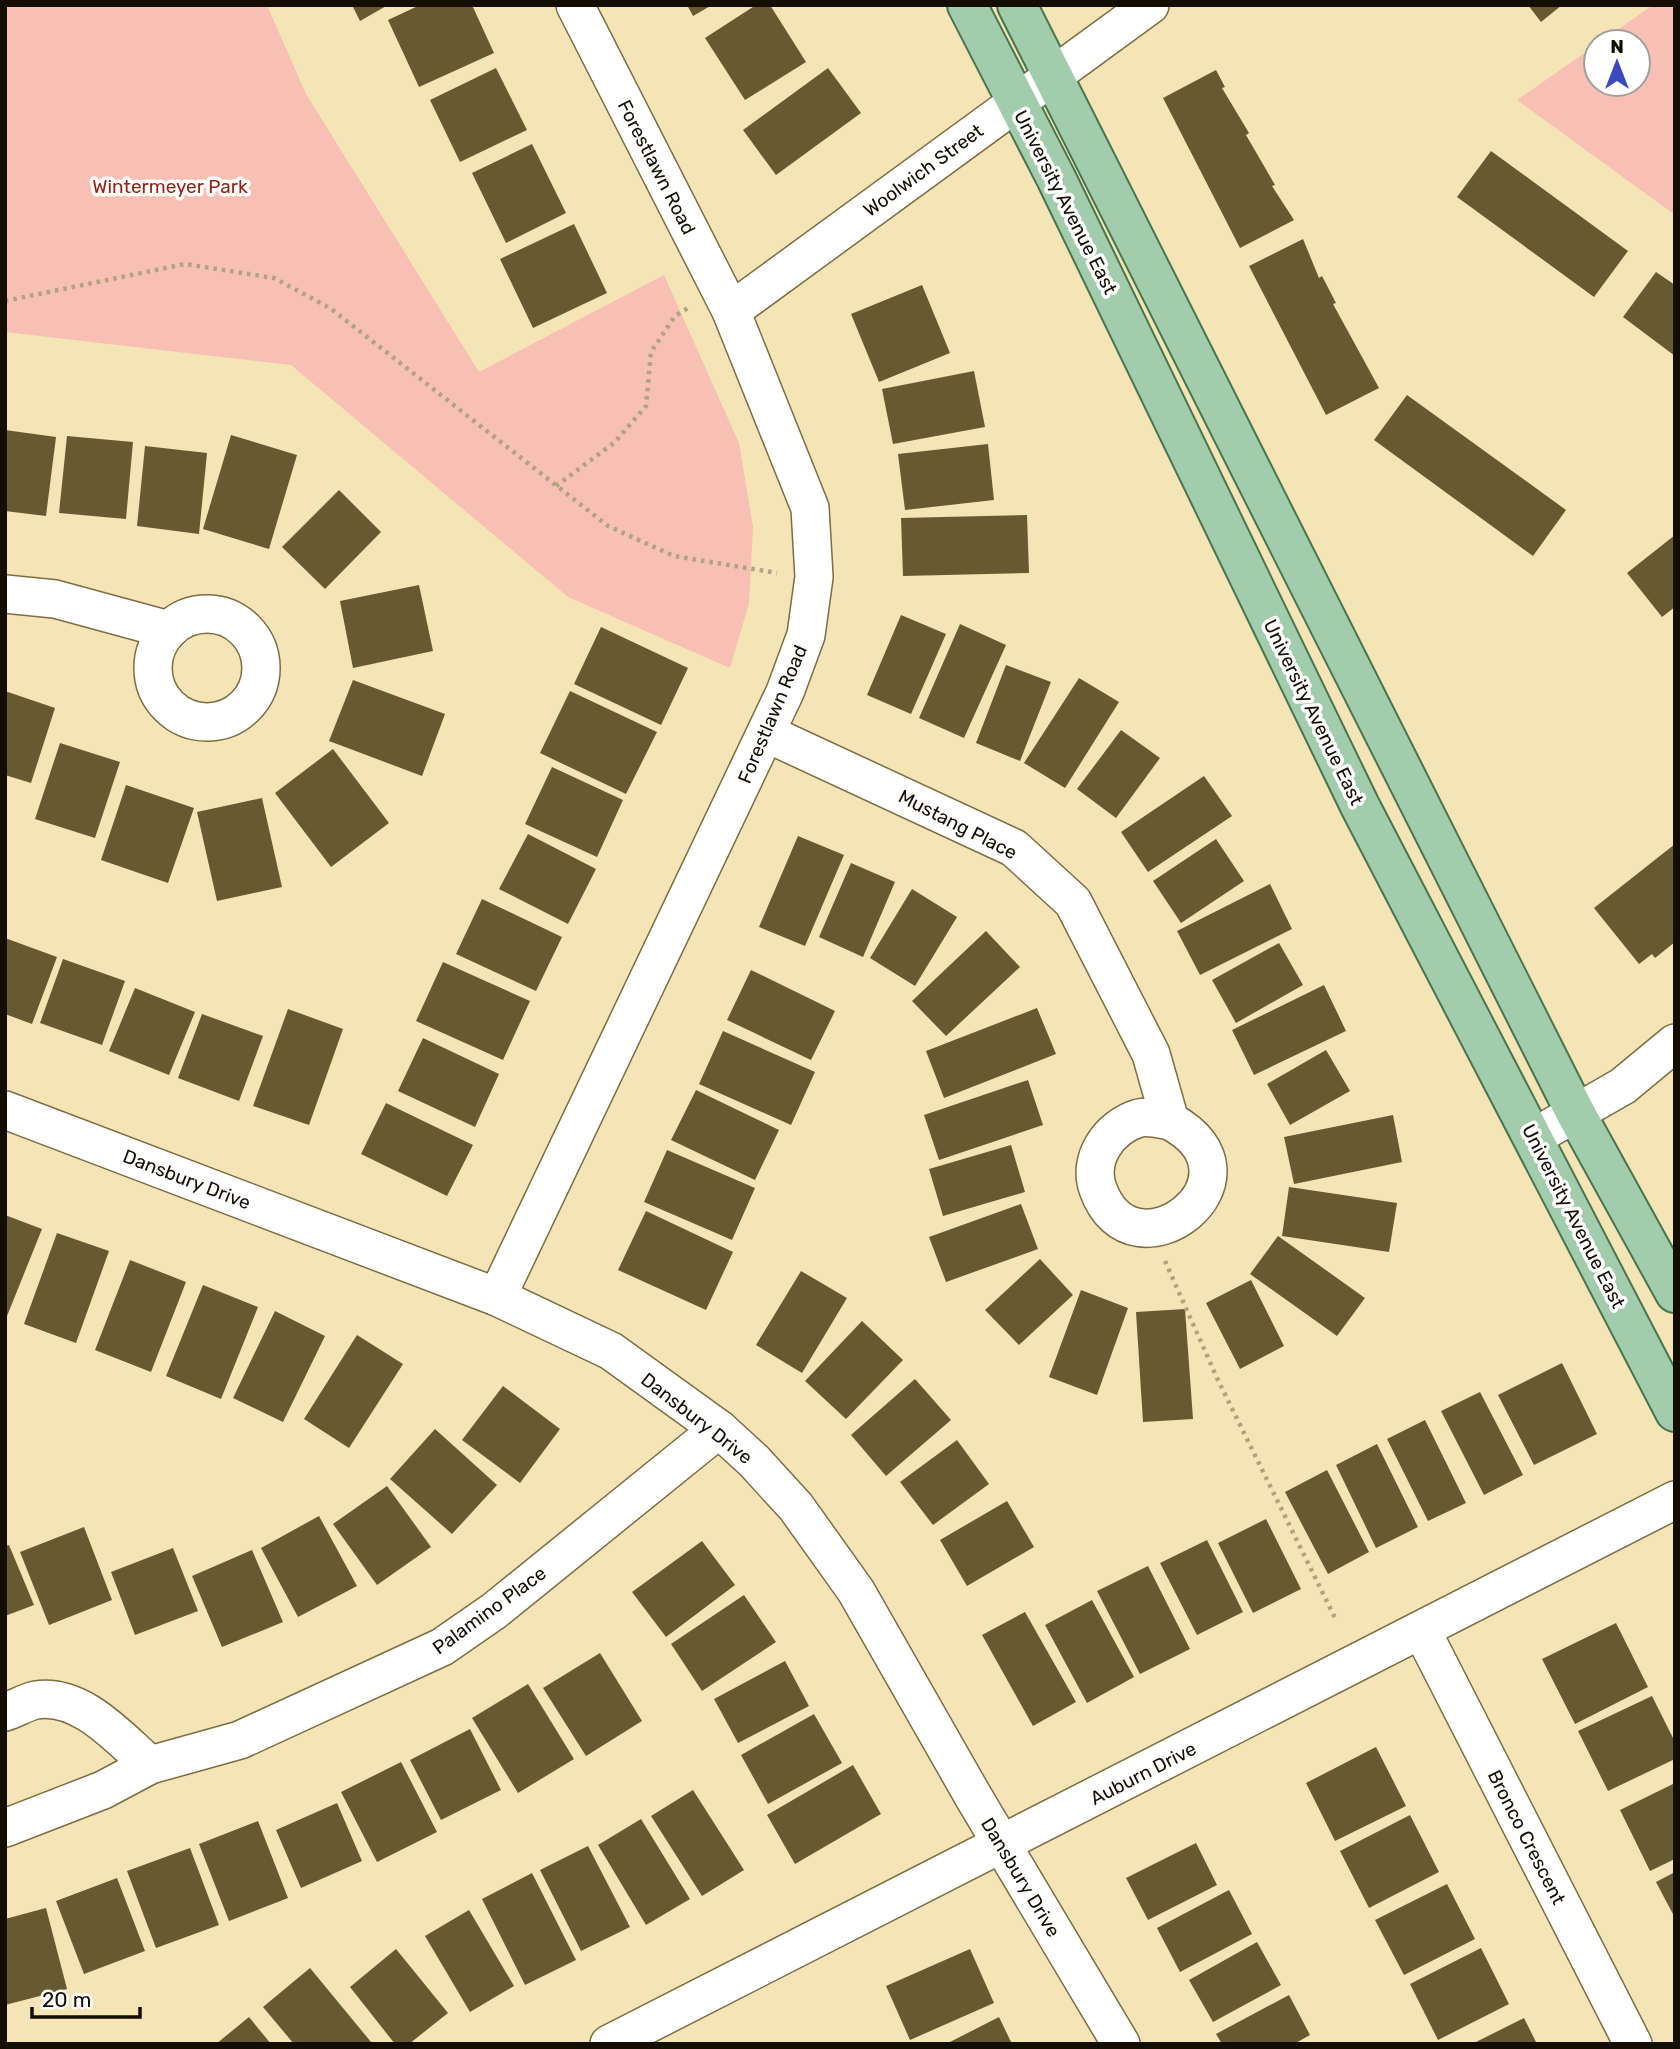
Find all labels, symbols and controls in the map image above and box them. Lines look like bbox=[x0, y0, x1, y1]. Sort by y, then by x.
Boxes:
north arrow bbox=[1582, 28, 1652, 98]
text: N bbox=[1610, 35, 1624, 58]
street label: Forestlawn Road bbox=[613, 96, 700, 238]
street label: University Avenue East bbox=[1009, 106, 1122, 299]
street label: Woolwich Street bbox=[859, 119, 988, 222]
park label: Wintermeyer Park bbox=[92, 175, 248, 198]
street label: University Avenue East bbox=[1259, 616, 1369, 809]
street label: Forestlawn Road bbox=[733, 642, 812, 787]
street label: Mustang Place bbox=[895, 785, 1021, 864]
street label: University Avenue East bbox=[1517, 1120, 1630, 1313]
street label: Dansbury Drive bbox=[120, 1145, 254, 1214]
street label: Dansbury Drive bbox=[636, 1368, 757, 1469]
street label: Palamino Place bbox=[428, 1562, 551, 1659]
street label: Auburn Drive bbox=[1086, 1737, 1200, 1810]
street label: Bronco Crescent bbox=[1483, 1766, 1571, 1909]
street label: Dansbury Drive bbox=[976, 1813, 1065, 1941]
scale bar bbox=[32, 1976, 140, 2020]
text: 20 m bbox=[42, 1987, 91, 2012]

